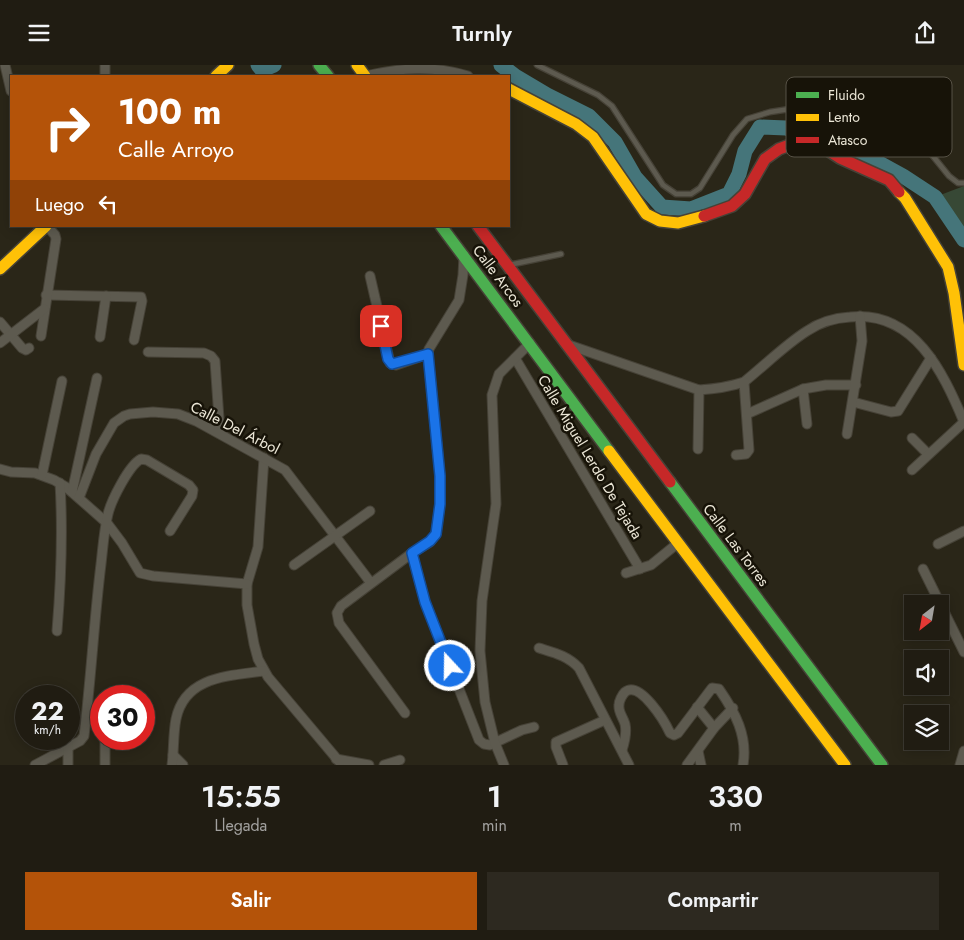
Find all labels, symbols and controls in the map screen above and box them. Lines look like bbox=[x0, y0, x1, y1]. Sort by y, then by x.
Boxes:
text: Turnly bbox=[452, 17, 512, 49]
icon: menu bbox=[25, 19, 53, 47]
icon: share bbox=[911, 19, 939, 47]
legend bbox=[786, 77, 952, 157]
text: Fluido bbox=[828, 85, 865, 105]
text: 100 m bbox=[118, 87, 221, 137]
icon: right bbox=[35, 95, 100, 160]
text: Lento bbox=[828, 107, 860, 127]
text: Atasco bbox=[828, 130, 868, 150]
text: Calle Arroyo bbox=[118, 133, 234, 165]
icon: left bbox=[94, 190, 122, 218]
text: Luego bbox=[35, 191, 84, 218]
street label: Calle Arcos bbox=[467, 240, 529, 312]
pin bbox=[360, 305, 402, 347]
icon: arrive bbox=[367, 312, 395, 340]
street label: Calle Miguel Lerdo De Tejada bbox=[532, 371, 648, 543]
street label: Calle Del Árbol bbox=[186, 396, 284, 460]
street label: Calle Las Torres bbox=[698, 499, 774, 591]
north arrow bbox=[904, 595, 949, 640]
map controls bbox=[904, 595, 949, 750]
position arrow bbox=[423, 639, 475, 691]
button: sound bbox=[904, 650, 949, 695]
speed limit sign: 30 bbox=[90, 685, 155, 750]
text: 22 bbox=[31, 693, 64, 729]
button: layers bbox=[904, 705, 949, 750]
text: km/h bbox=[34, 721, 61, 739]
text: 15:55 bbox=[201, 775, 281, 818]
text: 1 bbox=[487, 775, 502, 818]
text: 330 bbox=[708, 775, 763, 818]
text: Llegada bbox=[215, 814, 267, 837]
text: min bbox=[482, 814, 507, 837]
text: m bbox=[729, 814, 742, 837]
button: Salir bbox=[25, 872, 477, 930]
button: Compartir bbox=[487, 872, 939, 930]

